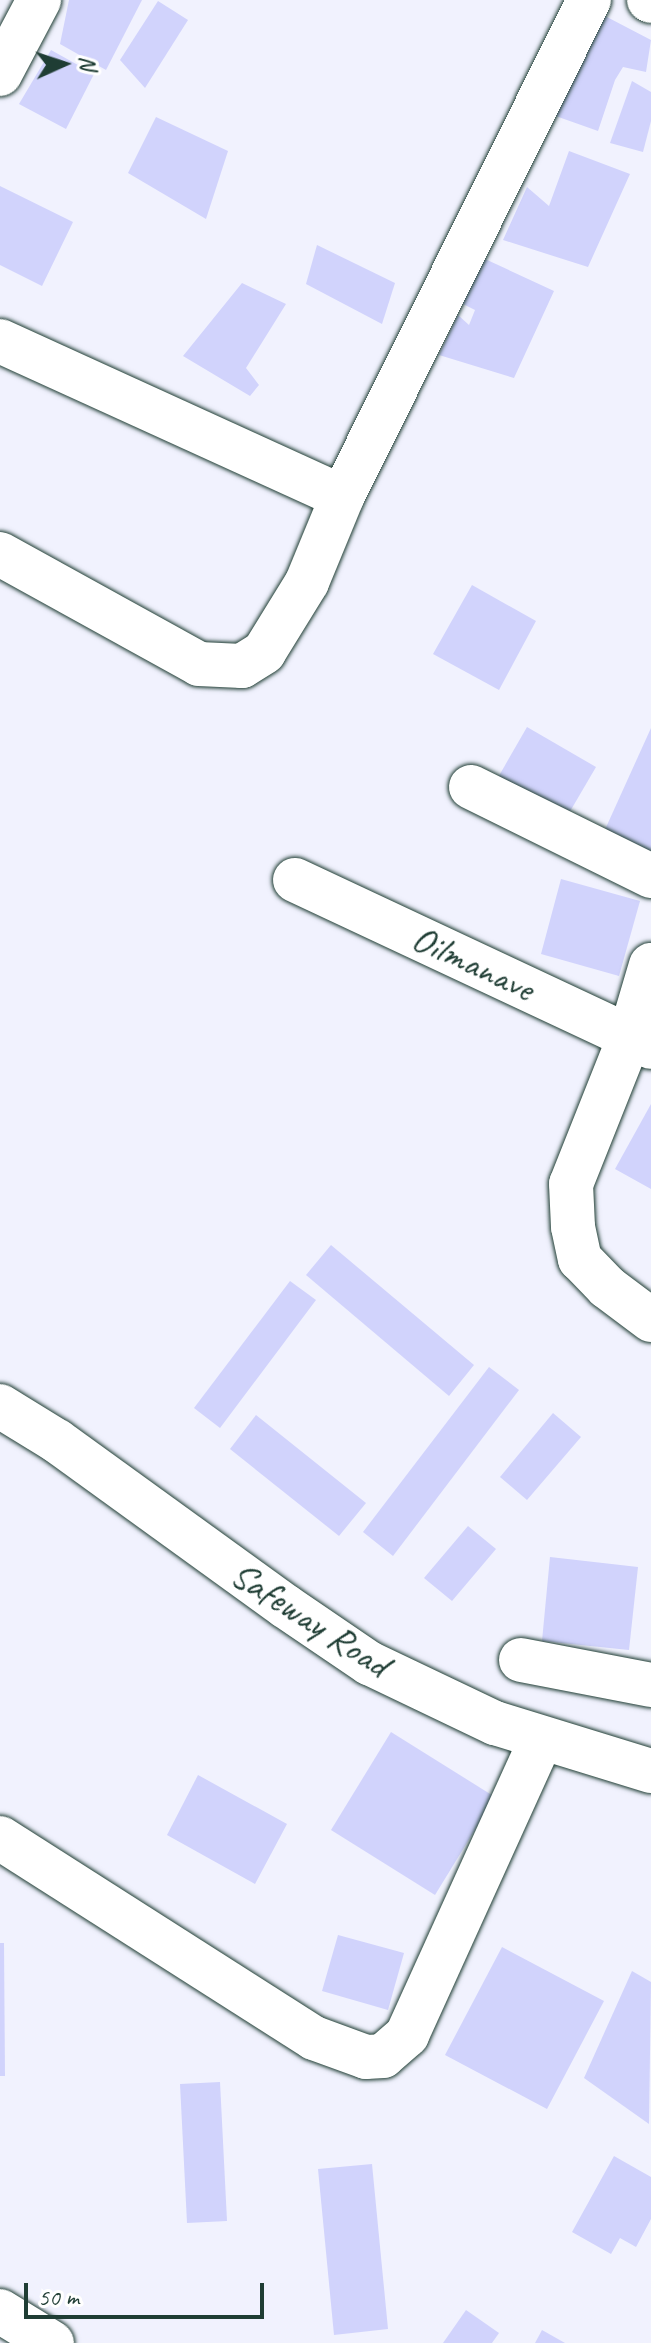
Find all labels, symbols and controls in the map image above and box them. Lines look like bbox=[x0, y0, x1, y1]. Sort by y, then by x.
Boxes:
north arrow bbox=[24, 24, 104, 104]
text: N bbox=[74, 55, 102, 70]
street label: Oilmanave bbox=[405, 915, 541, 1011]
street label: Safeway Road bbox=[222, 1551, 398, 1687]
scale bar bbox=[28, 2267, 268, 2317]
text: 50 m bbox=[38, 2282, 79, 2312]

